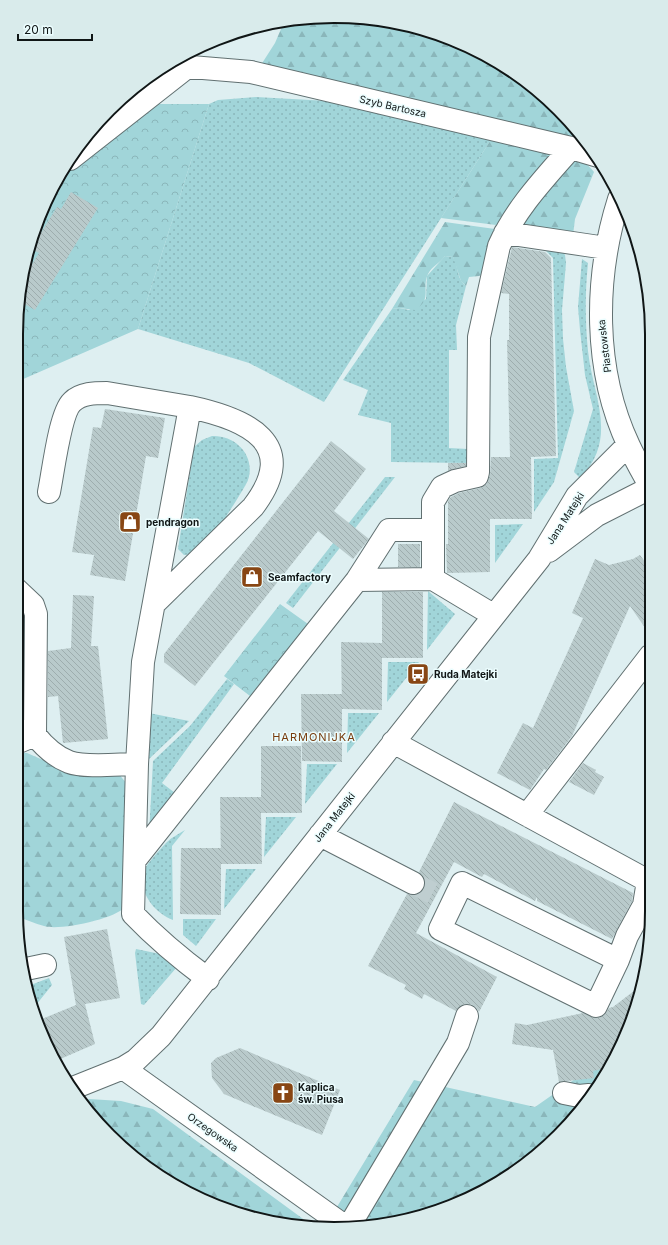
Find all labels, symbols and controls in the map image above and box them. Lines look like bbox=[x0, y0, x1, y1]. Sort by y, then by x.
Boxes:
scale bar bbox=[18, 16, 92, 42]
text: 20 m bbox=[24, 22, 53, 37]
street label: Szyb Bartosza bbox=[358, 92, 428, 120]
street label: Piastowska bbox=[595, 319, 613, 373]
street label: Jana Matejki bbox=[544, 490, 586, 546]
shop icon: pendragon bbox=[117, 509, 143, 535]
place label: pendragon bbox=[146, 516, 199, 529]
shop icon: Seamfactory bbox=[239, 564, 265, 590]
place label: Seamfactory bbox=[268, 571, 331, 584]
bus stop icon: Ruda Matejki bbox=[405, 661, 431, 687]
place label: Ruda Matejki bbox=[434, 668, 497, 680]
district label: HARMONIJKA bbox=[272, 730, 356, 744]
street label: Jana Matejki bbox=[311, 790, 357, 844]
church icon: Kaplica św. Piusa bbox=[270, 1080, 296, 1106]
place label: Kaplica św. Piusa bbox=[298, 1081, 344, 1105]
street label: Orzegowska bbox=[185, 1110, 241, 1154]

